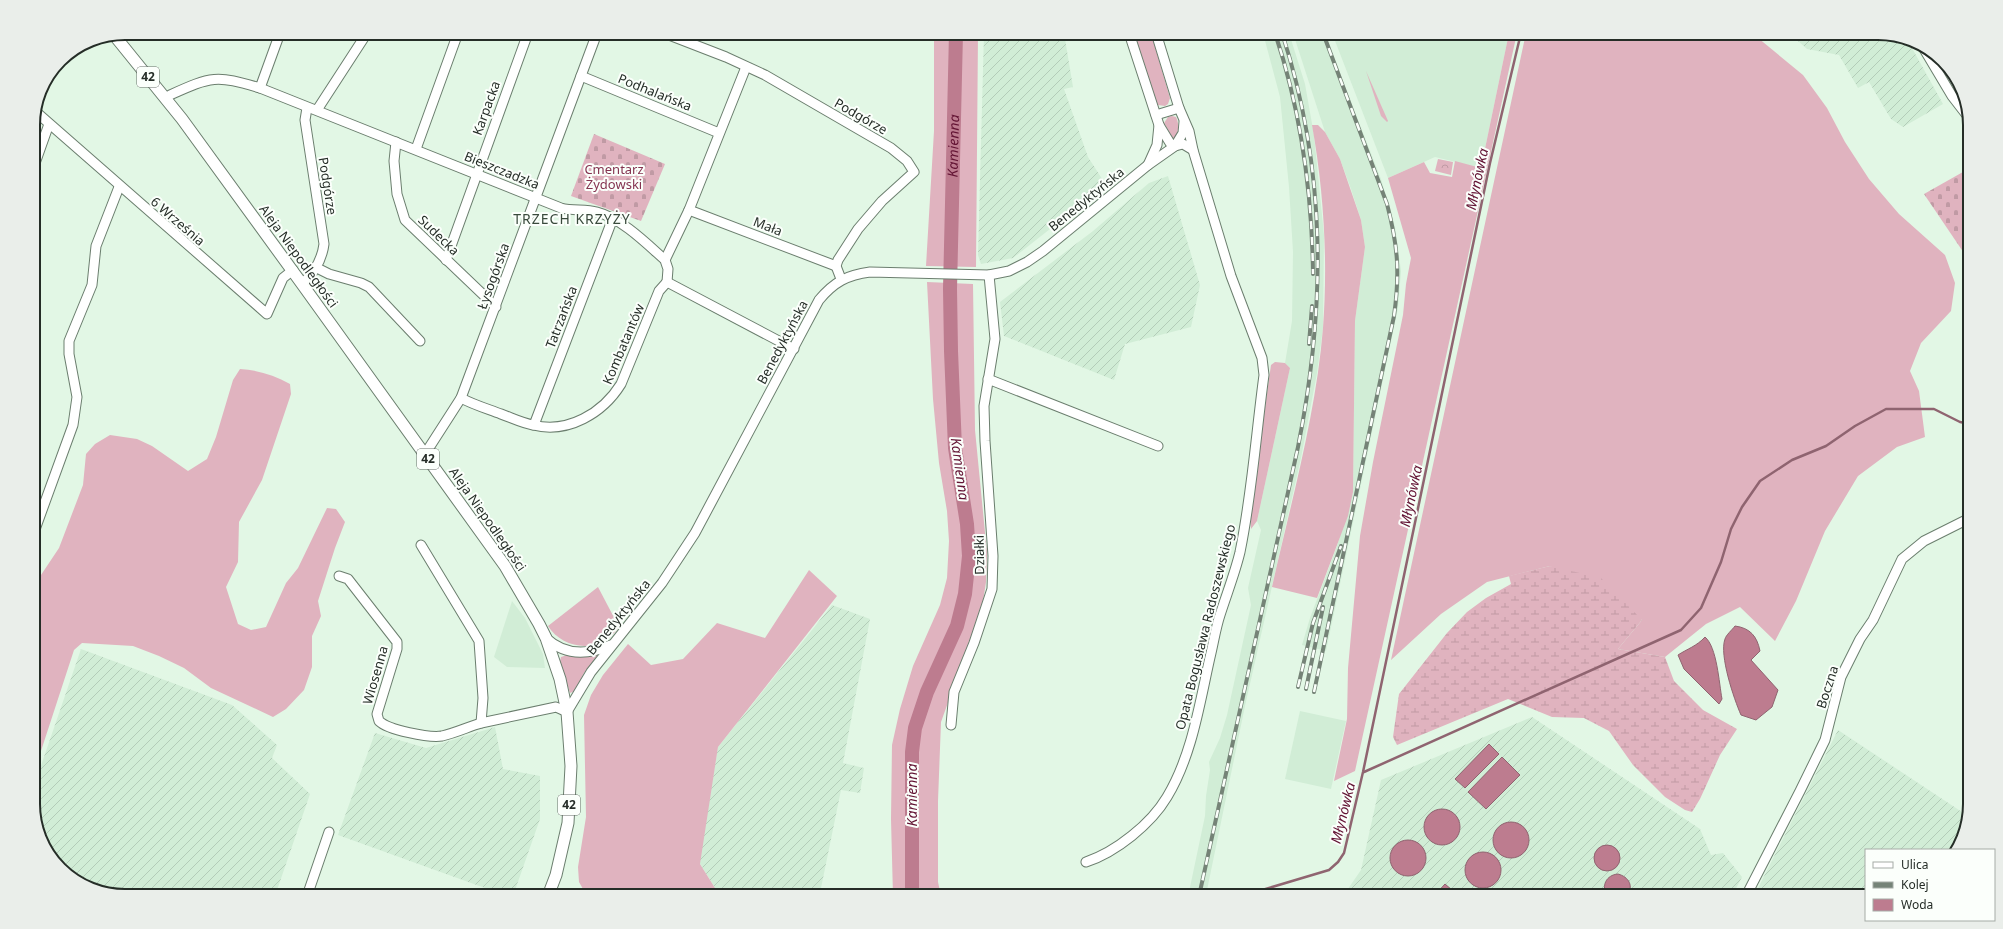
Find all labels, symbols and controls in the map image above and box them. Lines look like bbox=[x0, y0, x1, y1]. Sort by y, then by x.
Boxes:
road number: 42 bbox=[137, 67, 159, 87]
street label: Podhalańska bbox=[615, 69, 695, 115]
street label: Karpacka bbox=[468, 78, 504, 138]
street label: Podgórze bbox=[831, 94, 891, 138]
water label: Kamienna bbox=[943, 114, 963, 178]
water label: Młynówka bbox=[1461, 146, 1492, 212]
street label: Bieszczadzka bbox=[462, 147, 542, 193]
street label: Podgórze bbox=[315, 156, 341, 216]
park label: Cmentarz Żydowski bbox=[584, 160, 644, 193]
street label: Benedyktyńska bbox=[1044, 163, 1128, 235]
street label: 6 Września bbox=[147, 192, 209, 250]
street label: Aleja Niepodległości bbox=[256, 201, 342, 311]
district label: TRZECH KRZYŻY bbox=[513, 209, 631, 228]
street label: Sudecka bbox=[414, 211, 464, 259]
street label: Mała bbox=[751, 212, 785, 240]
street label: Łysogórska bbox=[473, 240, 513, 312]
street label: Tatrzańska bbox=[541, 283, 581, 351]
street label: Benedyktyńska bbox=[752, 297, 812, 387]
street label: Kombatantów bbox=[598, 300, 648, 387]
water label: Kamienna bbox=[947, 436, 974, 501]
road number: 42 bbox=[417, 449, 439, 469]
street label: Aleja Niepodległości bbox=[445, 463, 531, 575]
water label: Młynówka bbox=[1395, 463, 1426, 529]
street label: Opata Bogusława Radoszewskiego bbox=[1171, 522, 1239, 732]
street label: Działki bbox=[970, 535, 988, 575]
street label: Benedyktyńska bbox=[582, 575, 654, 659]
street label: Wiosenna bbox=[358, 644, 392, 706]
street label: Boczna bbox=[1812, 663, 1842, 711]
water label: Kamienna bbox=[902, 764, 921, 826]
water label: Młynówka bbox=[1326, 780, 1359, 846]
road number: 42 bbox=[558, 795, 580, 815]
legend bbox=[1865, 849, 1995, 921]
text: Ulica bbox=[1901, 856, 1928, 873]
text: Kolej bbox=[1901, 876, 1929, 893]
text: Woda bbox=[1901, 896, 1933, 913]

